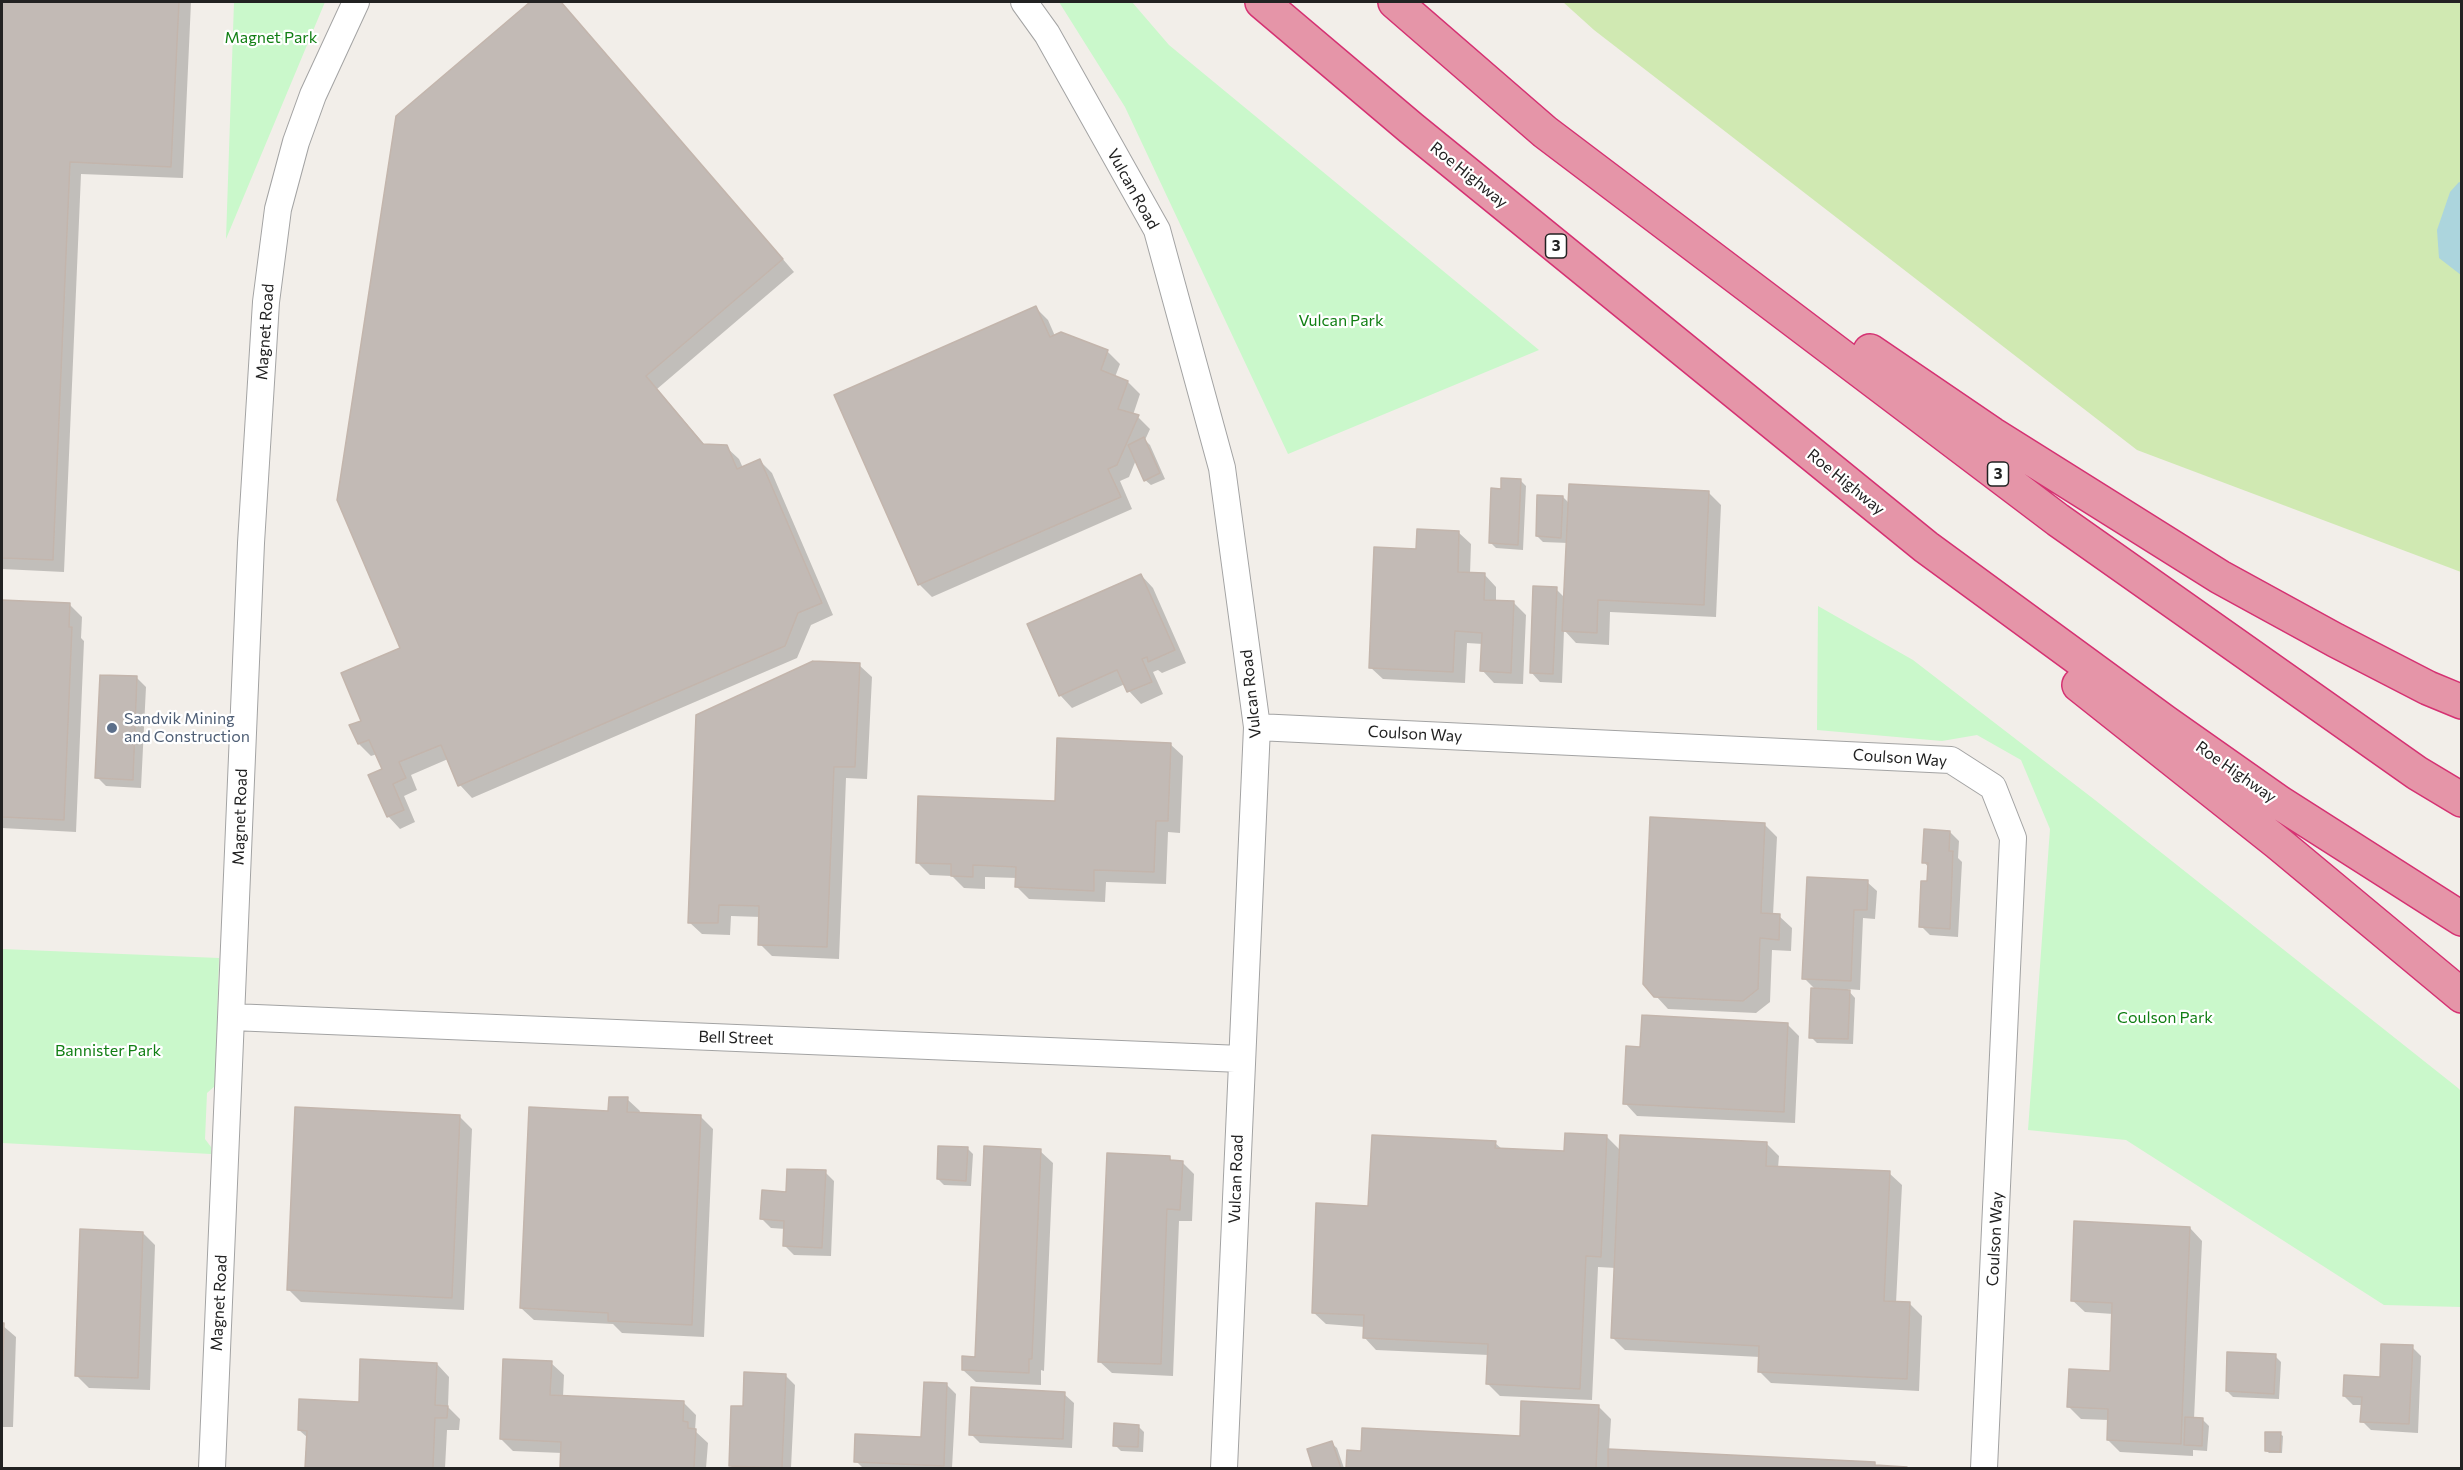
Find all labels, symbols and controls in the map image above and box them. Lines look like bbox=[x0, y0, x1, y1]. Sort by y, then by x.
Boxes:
park label: Magnet Park bbox=[225, 28, 317, 48]
street label: Roe Highway bbox=[1426, 138, 1512, 212]
street label: Vulcan Road bbox=[1103, 145, 1163, 233]
road number: 3 bbox=[1546, 234, 1566, 258]
street label: Magnet Road bbox=[252, 283, 278, 381]
park label: Vulcan Park bbox=[1298, 311, 1384, 331]
street label: Roe Highway bbox=[1803, 445, 1889, 519]
road number: 3 bbox=[1988, 462, 2008, 486]
street label: Vulcan Road bbox=[1237, 649, 1265, 739]
place label: Sandvik Mining and Construction bbox=[124, 709, 250, 747]
marker: Sandvik Mining and Construction bbox=[105, 721, 119, 735]
street label: Coulson Way bbox=[1367, 722, 1463, 746]
street label: Roe Highway bbox=[2192, 737, 2280, 807]
street label: Coulson Way bbox=[1852, 745, 1948, 771]
street label: Magnet Road bbox=[229, 768, 251, 866]
park label: Coulson Park bbox=[2117, 1008, 2213, 1028]
street label: Bell Street bbox=[698, 1027, 774, 1049]
park label: Bannister Park bbox=[55, 1041, 161, 1061]
street label: Vulcan Road bbox=[1225, 1134, 1247, 1224]
street label: Coulson Way bbox=[1983, 1191, 2007, 1287]
street label: Magnet Road bbox=[207, 1254, 231, 1352]

